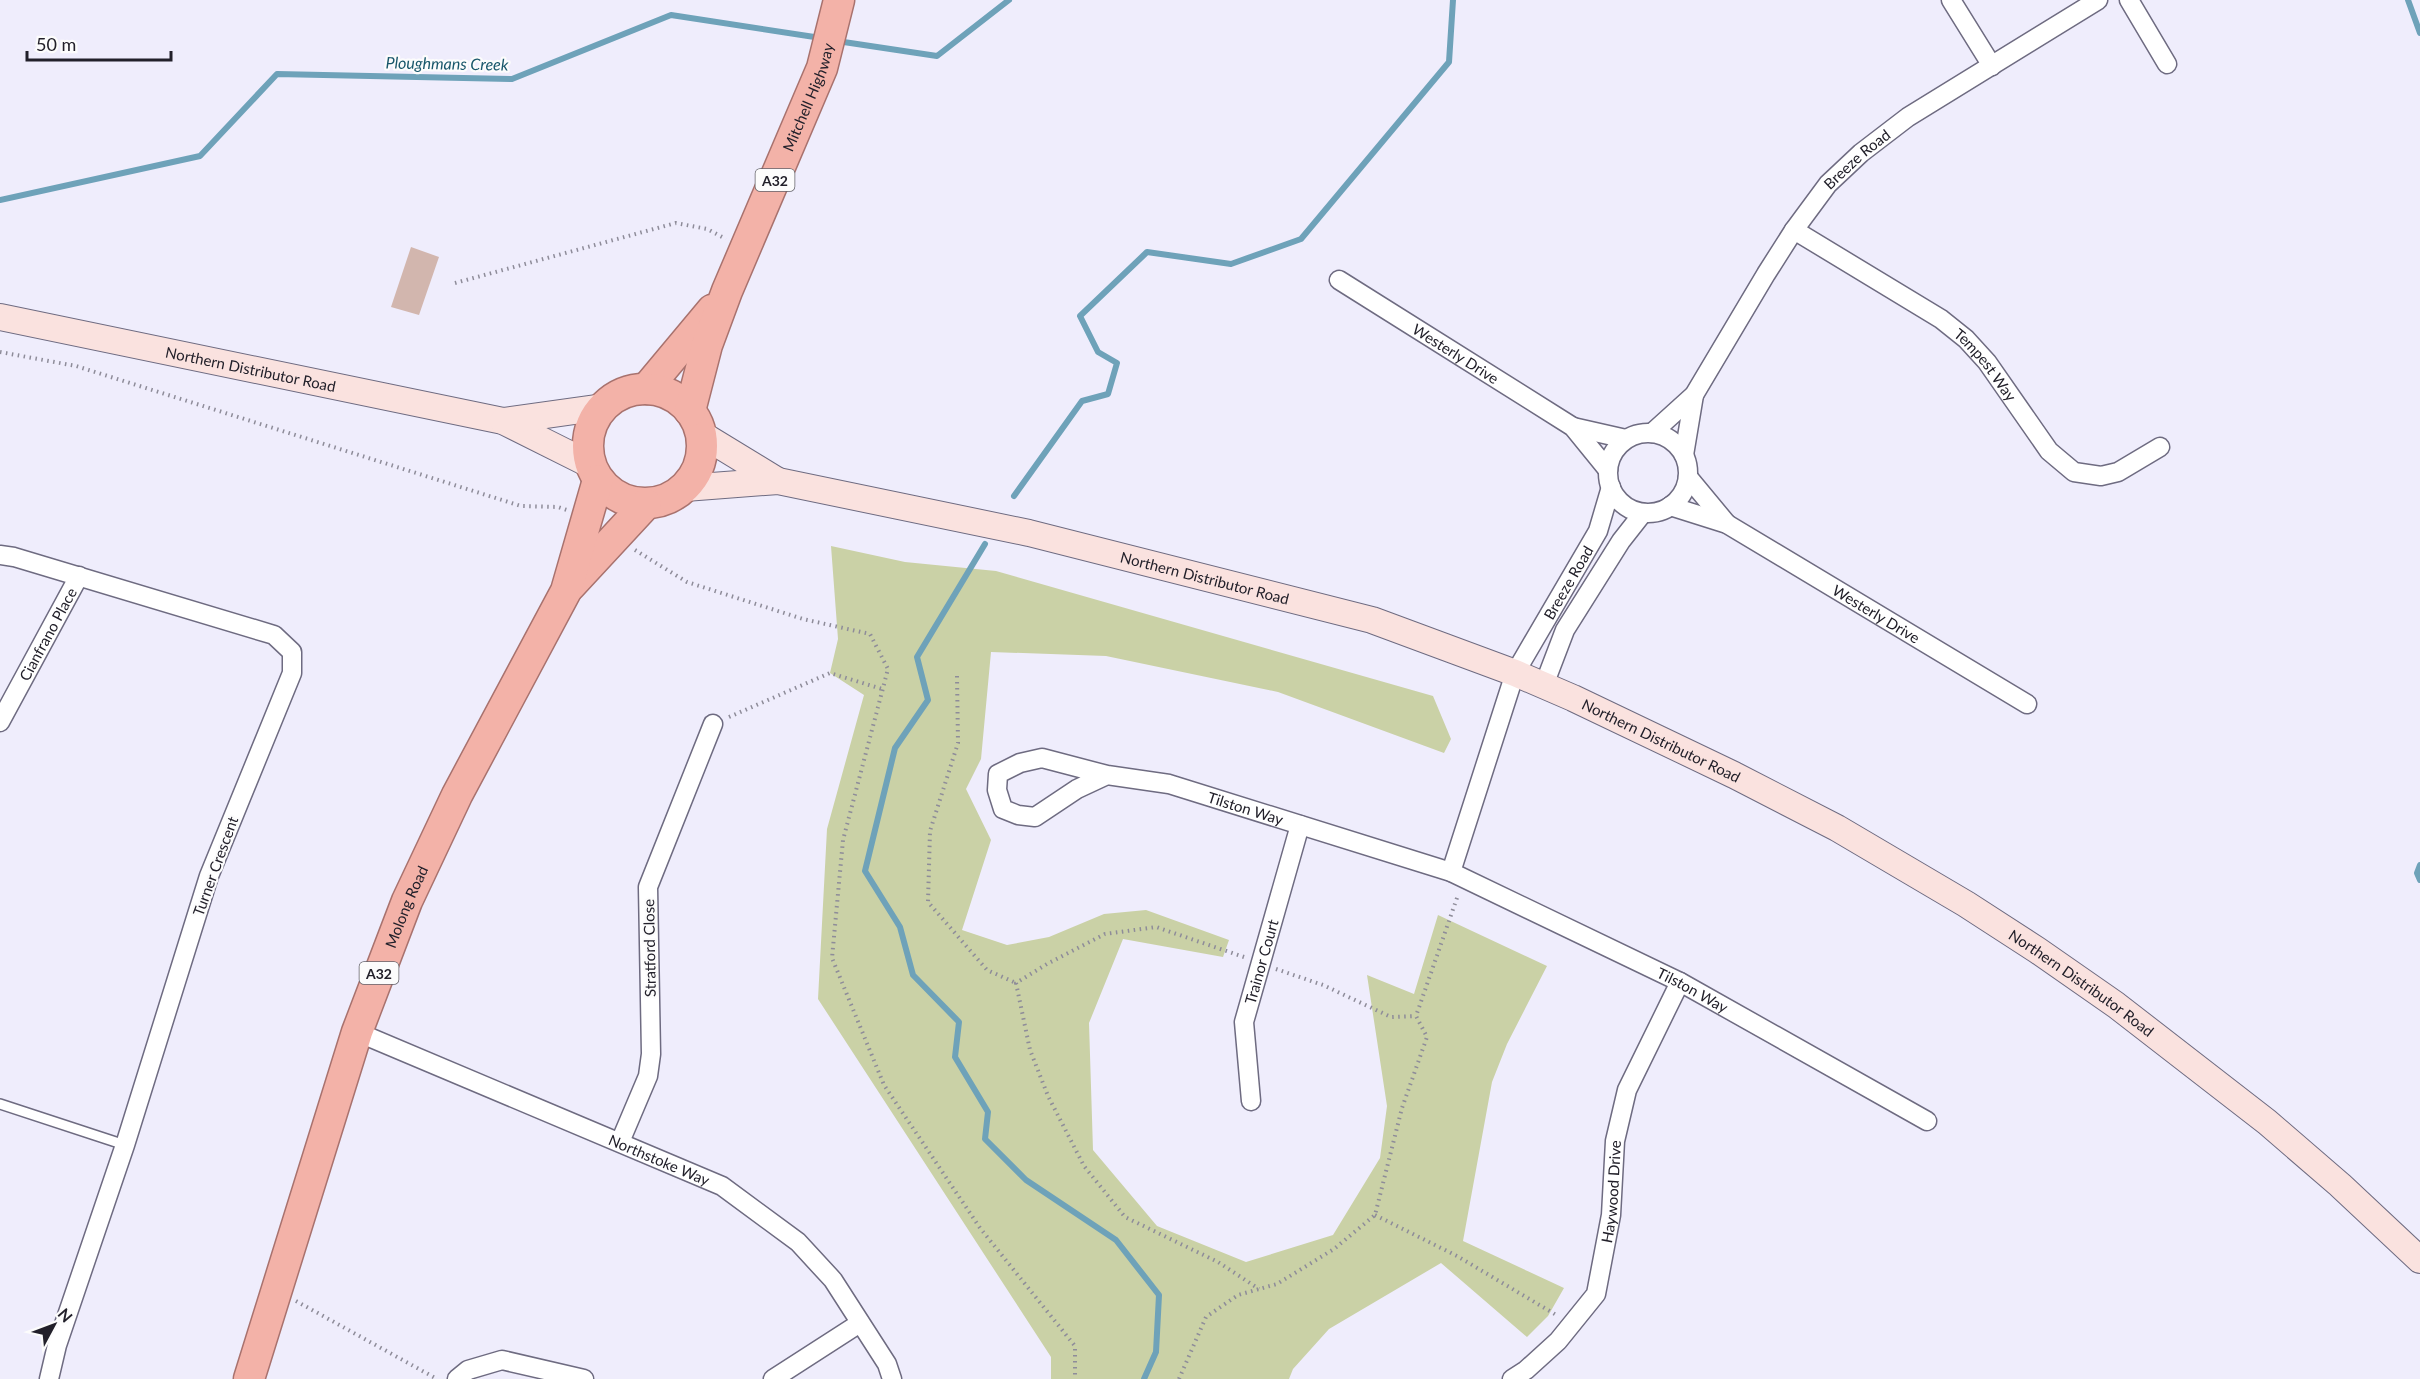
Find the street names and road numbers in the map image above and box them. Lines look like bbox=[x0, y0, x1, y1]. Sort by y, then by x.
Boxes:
street label: Mitchell Highway bbox=[779, 41, 837, 154]
street label: Breeze Road bbox=[1820, 125, 1894, 193]
road number: A32 bbox=[756, 169, 794, 191]
street label: Westerly Drive bbox=[1409, 320, 1502, 387]
street label: Tempest Way bbox=[1951, 324, 2021, 405]
street label: Northern Distributor Road bbox=[164, 342, 337, 395]
street label: Breeze Road bbox=[1539, 542, 1596, 622]
street label: Northern Distributor Road bbox=[1119, 548, 1291, 608]
street label: Westerly Drive bbox=[1830, 581, 1923, 647]
street label: Cianfrano Place bbox=[15, 584, 80, 684]
street label: Northern Distributor Road bbox=[1579, 695, 1744, 786]
street label: Tilston Way bbox=[1206, 788, 1286, 828]
street label: Turner Crescent bbox=[189, 813, 242, 918]
street label: Molong Road bbox=[381, 863, 431, 950]
street label: Stratford Close bbox=[639, 899, 659, 997]
street label: Trainor Court bbox=[1241, 917, 1282, 1006]
street label: Northern Distributor Road bbox=[2006, 925, 2158, 1040]
road number: A32 bbox=[360, 962, 398, 984]
street label: Tilston Way bbox=[1654, 963, 1731, 1016]
street label: Northstoke Way bbox=[606, 1130, 713, 1189]
street label: Haywood Drive bbox=[1597, 1140, 1624, 1244]

